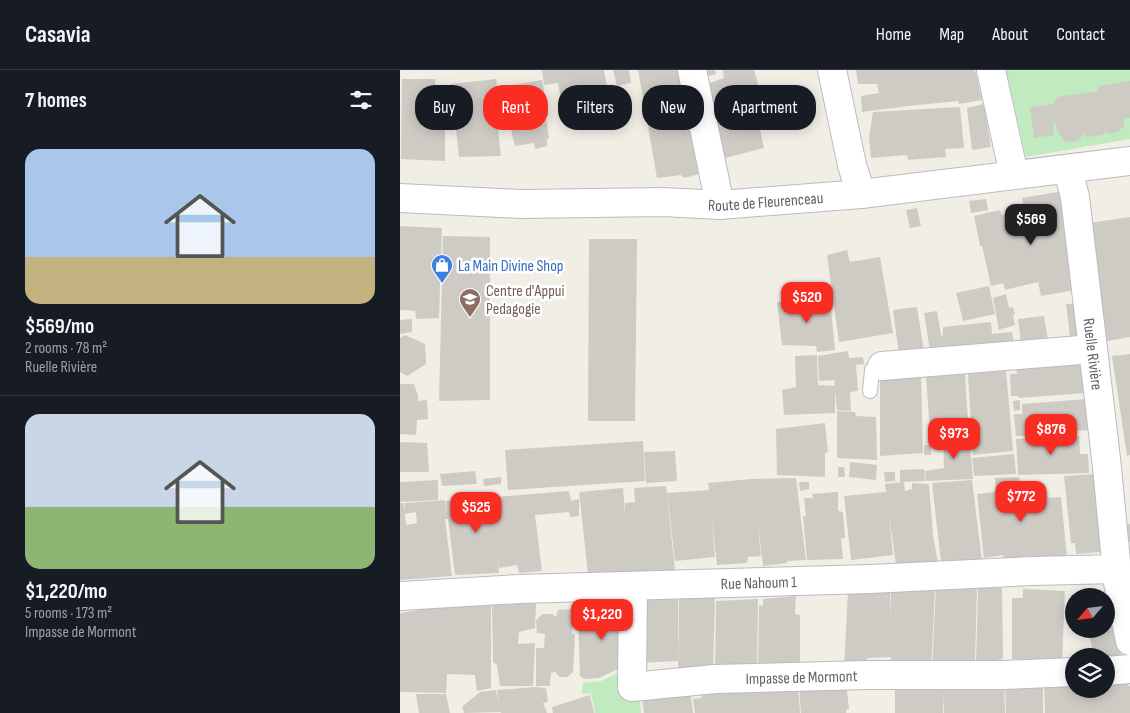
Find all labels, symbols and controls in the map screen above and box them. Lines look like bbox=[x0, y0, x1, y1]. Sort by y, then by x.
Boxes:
text: Casavia bbox=[25, 20, 91, 49]
text: Home bbox=[876, 24, 911, 45]
text: Map bbox=[939, 24, 964, 45]
text: About bbox=[992, 24, 1028, 45]
text: Contact bbox=[1056, 24, 1105, 45]
chip: Buy bbox=[415, 85, 473, 130]
chip: Rent bbox=[483, 85, 548, 130]
chip: Filters bbox=[558, 85, 632, 130]
chip: New bbox=[642, 85, 704, 130]
chip: Apartment bbox=[714, 85, 816, 130]
icon: filters bbox=[347, 86, 375, 114]
text: 7 homes bbox=[25, 88, 87, 113]
icon: home bbox=[155, 181, 245, 271]
street label: Route de Fleurenceau bbox=[707, 189, 824, 216]
pin: $569 bbox=[1001, 204, 1061, 246]
text: $569 bbox=[1016, 210, 1046, 229]
shop icon: La Main Divine Shop bbox=[430, 253, 454, 284]
place label: La Main Divine Shop bbox=[458, 257, 563, 276]
place label: Centre d'Appui Pedagogie bbox=[486, 282, 564, 319]
pin: $520 bbox=[777, 282, 837, 324]
school or university icon: Centre d'Appui Pedagogie bbox=[458, 287, 482, 318]
text: $520 bbox=[792, 288, 822, 307]
text: $569/mo bbox=[25, 314, 94, 339]
street label: Ruelle Rivière bbox=[1078, 317, 1106, 391]
text: 2 rooms · 78 m² bbox=[25, 339, 107, 358]
text: Ruelle Rivière bbox=[25, 358, 97, 377]
pin: $876 bbox=[1021, 414, 1081, 456]
pin: $973 bbox=[924, 418, 984, 460]
text: $876 bbox=[1036, 420, 1066, 439]
text: $973 bbox=[939, 424, 969, 443]
icon: home bbox=[155, 447, 245, 537]
pin: $772 bbox=[991, 480, 1051, 523]
text: $772 bbox=[1006, 487, 1036, 506]
pin: $525 bbox=[446, 492, 506, 534]
text: $525 bbox=[461, 498, 491, 517]
street label: Rue Nahoum 1 bbox=[720, 573, 797, 594]
text: $1,220/mo bbox=[25, 579, 107, 604]
north arrow bbox=[1065, 588, 1115, 638]
map controls bbox=[1065, 588, 1115, 698]
pin: $1,220 bbox=[561, 598, 643, 641]
text: 5 rooms · 173 m² bbox=[25, 604, 112, 623]
text: $1,220 bbox=[582, 605, 622, 624]
text: Impasse de Mormont bbox=[25, 623, 137, 642]
button: layers bbox=[1065, 648, 1115, 698]
street label: Impasse de Mormont bbox=[745, 667, 858, 689]

